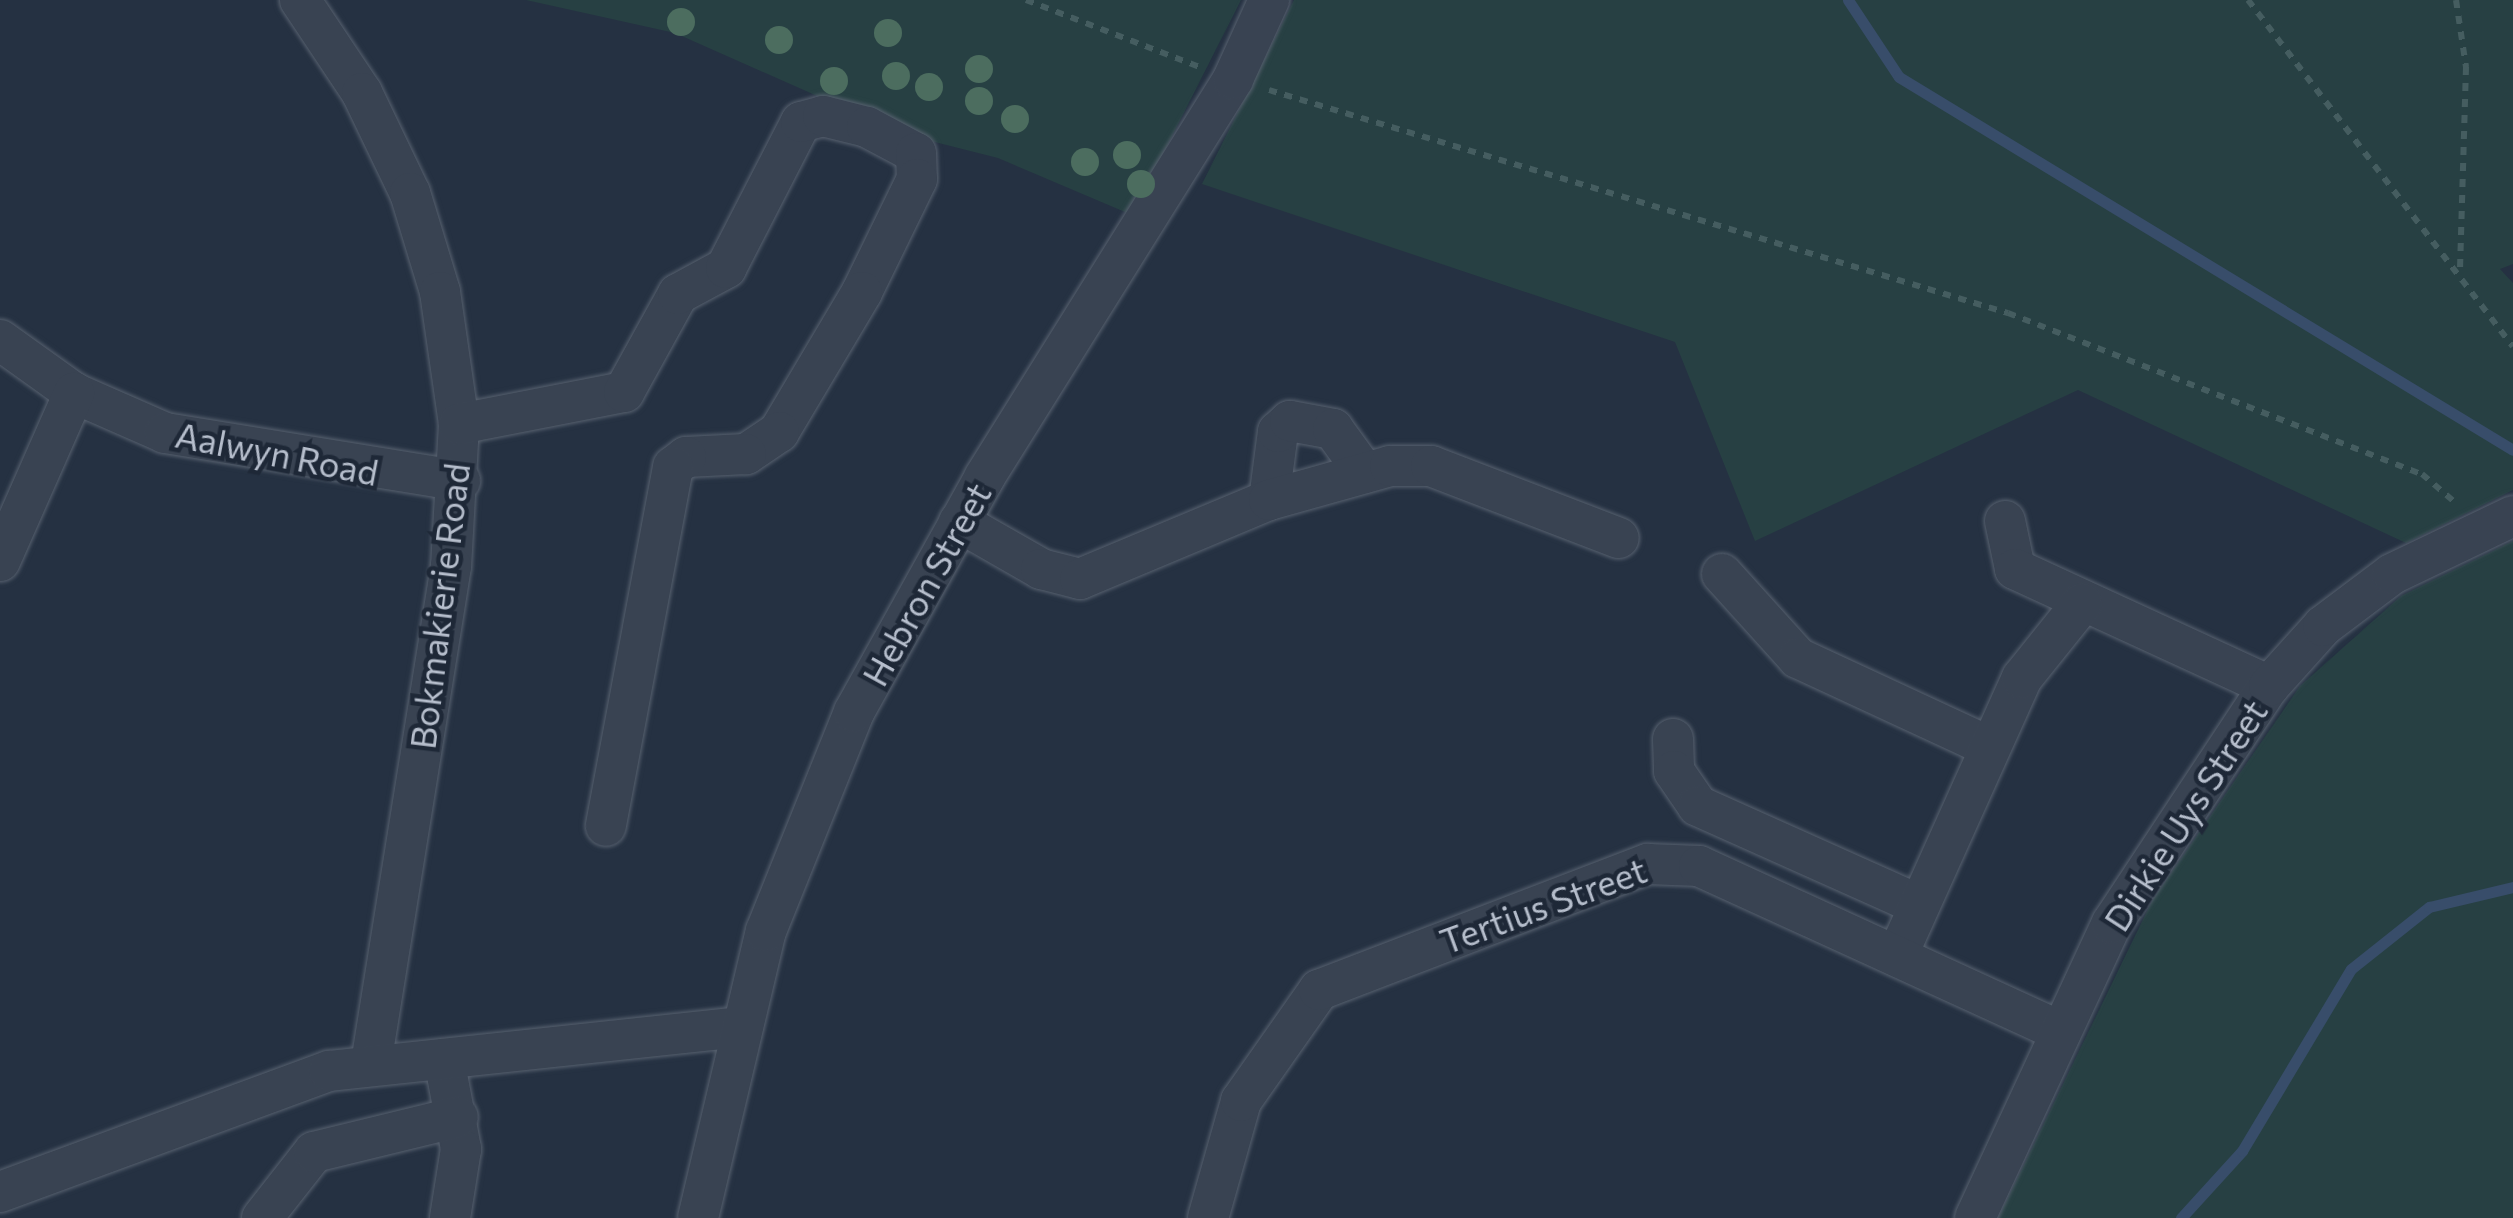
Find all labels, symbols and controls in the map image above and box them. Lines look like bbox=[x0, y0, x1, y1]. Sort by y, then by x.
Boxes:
street label: Aalwyn Road bbox=[172, 413, 382, 493]
street label: Bokmakierie Road bbox=[401, 461, 477, 751]
street label: Hebron Street bbox=[853, 475, 999, 693]
street label: Dirkie Uys Street bbox=[2095, 692, 2275, 938]
street label: Tertius Street bbox=[1434, 848, 1652, 962]

